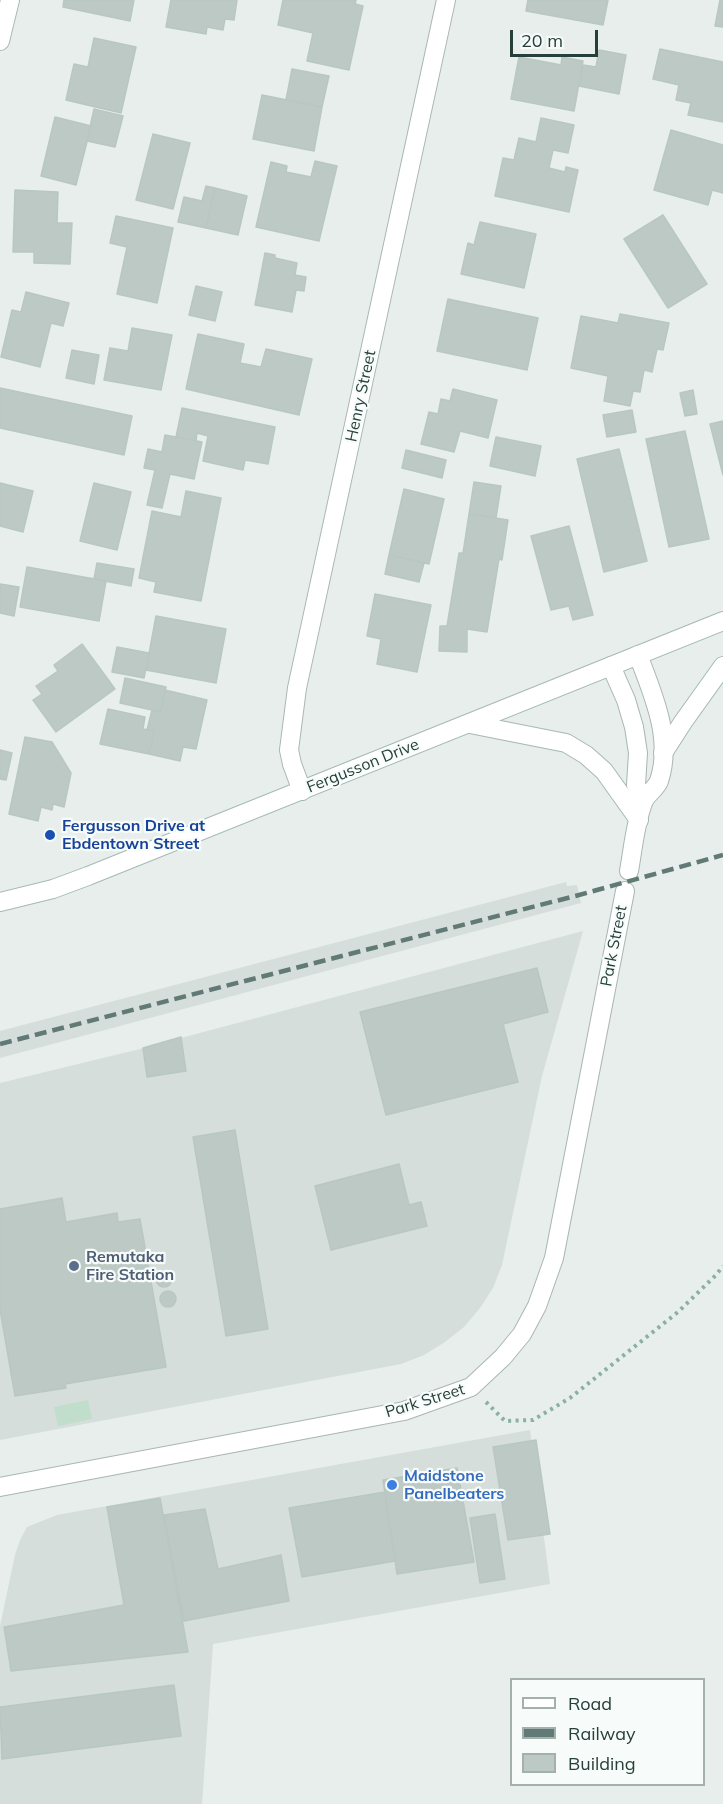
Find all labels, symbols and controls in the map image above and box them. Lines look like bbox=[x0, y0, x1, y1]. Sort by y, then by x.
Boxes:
scale bar bbox=[513, 18, 602, 56]
text: 20 m bbox=[521, 29, 563, 52]
street label: Henry Street bbox=[342, 348, 380, 444]
street label: Fergusson Drive bbox=[304, 735, 422, 797]
place label: Fergusson Drive at Ebdentown Street bbox=[62, 816, 205, 854]
marker: Fergusson Drive at Ebdentown Street bbox=[43, 828, 57, 842]
street label: Park Street bbox=[597, 904, 631, 988]
place label: Remutaka Fire Station bbox=[86, 1247, 174, 1285]
marker: Remutaka Fire Station bbox=[67, 1259, 81, 1273]
street label: Park Street bbox=[383, 1380, 467, 1422]
place label: Maidstone Panelbeaters bbox=[404, 1466, 504, 1504]
marker: Maidstone Panelbeaters bbox=[385, 1478, 399, 1492]
legend bbox=[510, 1678, 705, 1786]
text: Road bbox=[568, 1692, 612, 1715]
text: Railway bbox=[568, 1722, 636, 1745]
text: Building bbox=[568, 1752, 636, 1775]

